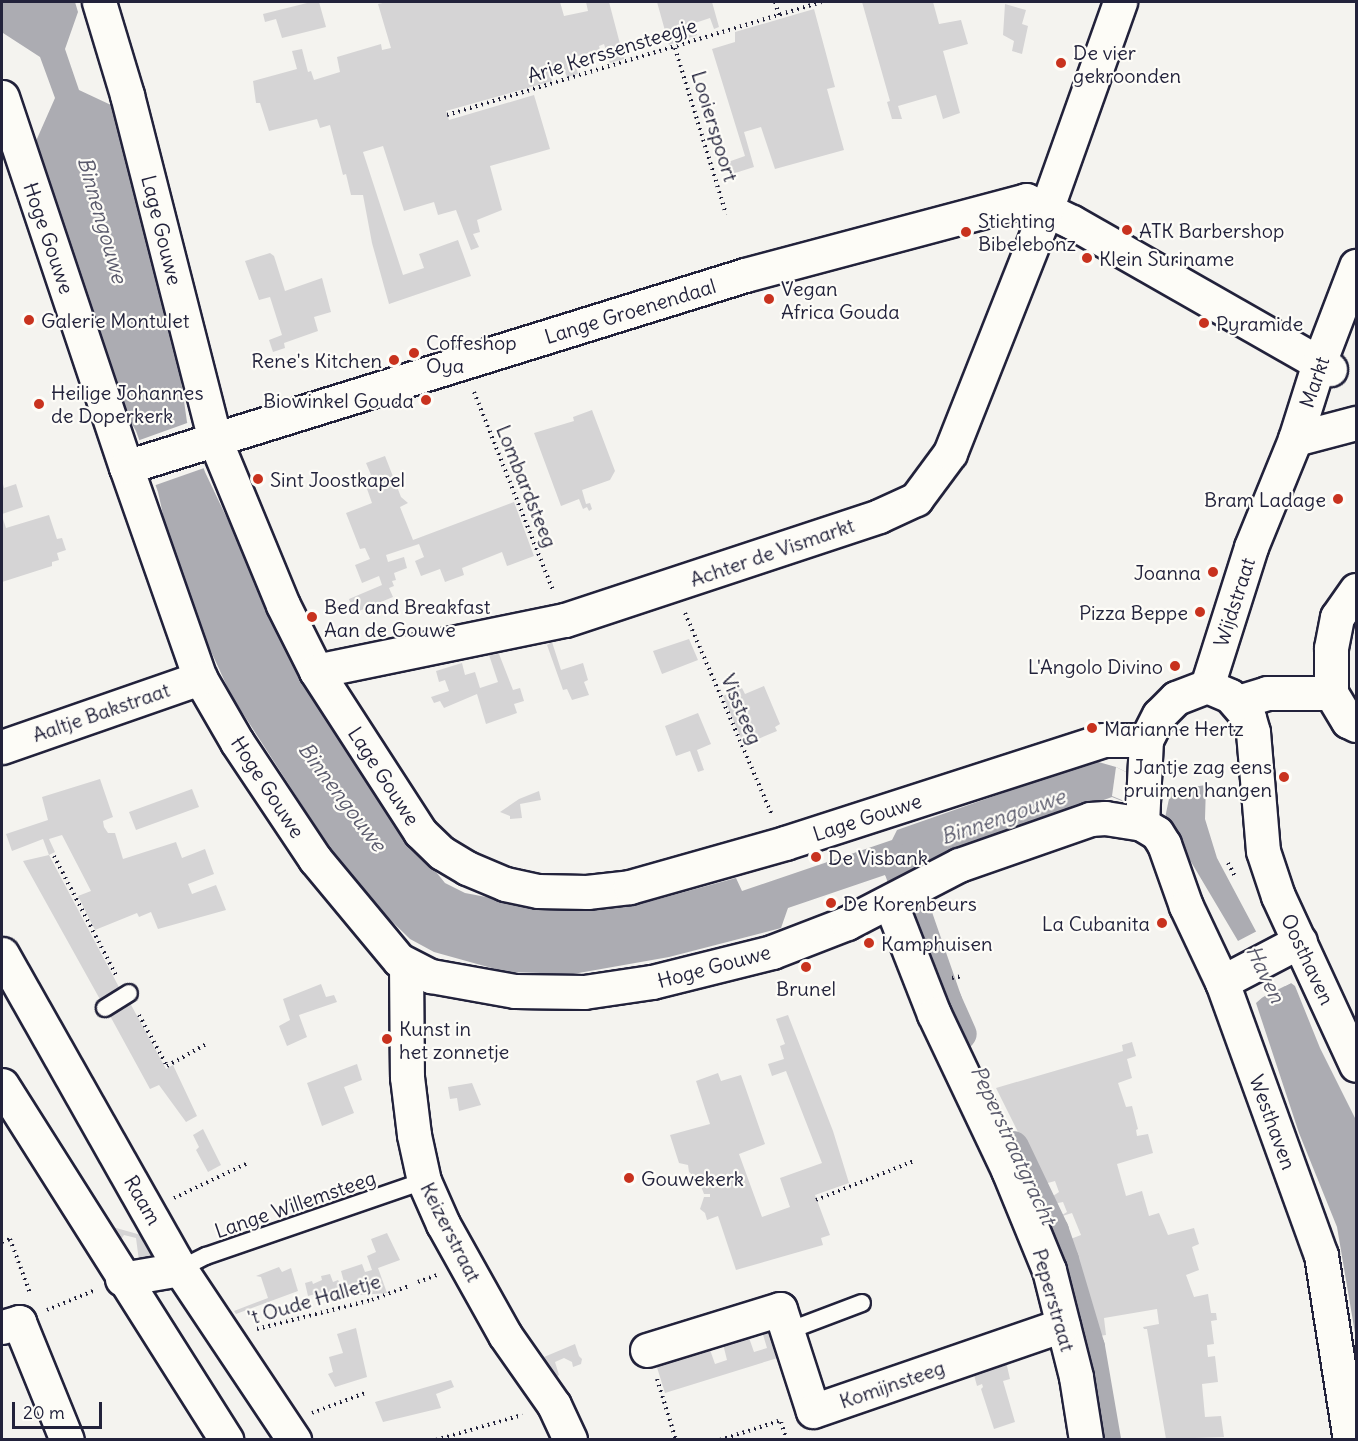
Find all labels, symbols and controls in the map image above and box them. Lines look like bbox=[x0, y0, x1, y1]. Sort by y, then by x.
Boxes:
street label: Arie Kerssensteegje bbox=[524, 13, 700, 87]
place label: De vier gekroonden bbox=[1073, 40, 1181, 87]
marker: De vier gekroonden bbox=[1054, 56, 1068, 70]
street label: Looierspoort bbox=[687, 68, 743, 184]
water label: Binnengouwe bbox=[72, 154, 132, 286]
street label: Lage Gouwe bbox=[137, 172, 187, 288]
street label: Hoge Gouwe bbox=[19, 179, 79, 297]
place label: Stichting Bibelebonz bbox=[978, 208, 1076, 255]
place label: ATK Barbershop bbox=[1139, 218, 1284, 242]
marker: ATK Barbershop bbox=[1120, 223, 1134, 237]
marker: Stichting Bibelebonz bbox=[959, 225, 973, 239]
place label: Klein Suriname bbox=[1099, 246, 1234, 270]
marker: Klein Suriname bbox=[1080, 251, 1094, 265]
street label: Lange Groenendaal bbox=[541, 274, 719, 348]
place label: Vegan Africa Gouda bbox=[781, 276, 900, 323]
marker: Vegan Africa Gouda bbox=[762, 292, 776, 306]
place label: Galerie Montulet bbox=[41, 308, 189, 332]
place label: Pyramide bbox=[1216, 311, 1303, 335]
marker: Galerie Montulet bbox=[22, 313, 36, 327]
marker: Pyramide bbox=[1197, 316, 1211, 330]
place label: Coffeshop Oya bbox=[426, 330, 517, 377]
marker: Coffeshop Oya bbox=[407, 346, 421, 360]
place label: Rene's Kitchen bbox=[251, 348, 382, 372]
marker: Rene's Kitchen bbox=[387, 353, 401, 367]
street label: Markt bbox=[1294, 353, 1334, 411]
place label: Heilige Johannes de Doperkerk bbox=[51, 380, 203, 427]
place label: Biowinkel Gouda bbox=[263, 388, 414, 412]
marker: Biowinkel Gouda bbox=[419, 393, 433, 407]
marker: Heilige Johannes de Doperkerk bbox=[32, 397, 46, 411]
street label: Lombardsteeg bbox=[492, 421, 562, 551]
place label: Sint Joostkapel bbox=[270, 467, 405, 491]
marker: Sint Joostkapel bbox=[251, 472, 265, 486]
place label: Bram Ladage bbox=[1204, 487, 1326, 511]
marker: Bram Ladage bbox=[1331, 492, 1345, 506]
street label: Achter de Vismarkt bbox=[687, 513, 857, 591]
street label: Wijdstraat bbox=[1208, 554, 1260, 650]
place label: Joanna bbox=[1134, 560, 1201, 584]
marker: Joanna bbox=[1206, 565, 1220, 579]
place label: Bed and Breakfast Aan de Gouwe bbox=[324, 594, 490, 641]
place label: Pizza Beppe bbox=[1079, 600, 1188, 624]
marker: Pizza Beppe bbox=[1193, 605, 1207, 619]
marker: Bed and Breakfast Aan de Gouwe bbox=[305, 610, 319, 624]
place label: L'Angolo Divino bbox=[1028, 654, 1163, 678]
marker: L'Angolo Divino bbox=[1168, 659, 1182, 673]
street label: Vissteeg bbox=[716, 670, 768, 748]
street label: Aaltje Bakstraat bbox=[29, 677, 173, 747]
place label: Marianne Hertz bbox=[1104, 716, 1244, 740]
marker: Marianne Hertz bbox=[1085, 721, 1099, 735]
street label: Lage Gouwe bbox=[343, 722, 425, 830]
street label: Hoge Gouwe bbox=[226, 732, 310, 842]
water label: Binnengouwe bbox=[293, 738, 391, 856]
place label: Jantje zag eens pruimen hangen bbox=[1124, 754, 1272, 801]
marker: Jantje zag eens pruimen hangen bbox=[1277, 770, 1291, 784]
water label: Binnengouwe bbox=[938, 784, 1068, 850]
street label: Lage Gouwe bbox=[810, 788, 924, 846]
place label: De Visbank bbox=[828, 845, 928, 869]
marker: De Visbank bbox=[809, 850, 823, 864]
place label: De Korenbeurs bbox=[843, 891, 977, 915]
marker: De Korenbeurs bbox=[824, 896, 838, 910]
street label: Oosthaven bbox=[1277, 910, 1339, 1008]
place label: La Cubanita bbox=[1042, 911, 1150, 935]
marker: La Cubanita bbox=[1155, 916, 1169, 930]
place label: Kamphuisen bbox=[881, 931, 993, 955]
marker: Kamphuisen bbox=[862, 936, 876, 950]
street label: Hoge Gouwe bbox=[655, 939, 773, 993]
water label: Haven bbox=[1240, 941, 1290, 1007]
marker: Brunel bbox=[799, 960, 813, 974]
place label: Brunel bbox=[776, 976, 836, 1000]
place label: Kunst in het zonnetje bbox=[399, 1016, 509, 1063]
marker: Kunst in het zonnetje bbox=[380, 1032, 394, 1046]
water label: Peperstraatgracht bbox=[965, 1061, 1061, 1229]
street label: Westhaven bbox=[1245, 1071, 1301, 1173]
street label: Lange Willemsteeg bbox=[211, 1165, 379, 1243]
place label: Gouwekerk bbox=[641, 1166, 744, 1190]
street label: Raam bbox=[119, 1171, 167, 1229]
marker: Gouwekerk bbox=[622, 1171, 636, 1185]
street label: Keizerstraat bbox=[416, 1178, 486, 1286]
street label: Peperstraat bbox=[1028, 1246, 1080, 1354]
street label: 't Oude Halletje bbox=[245, 1269, 383, 1329]
street label: Komijnsteeg bbox=[836, 1355, 948, 1413]
scale bar bbox=[15, 1390, 105, 1428]
text: 20 m bbox=[23, 1401, 65, 1424]

